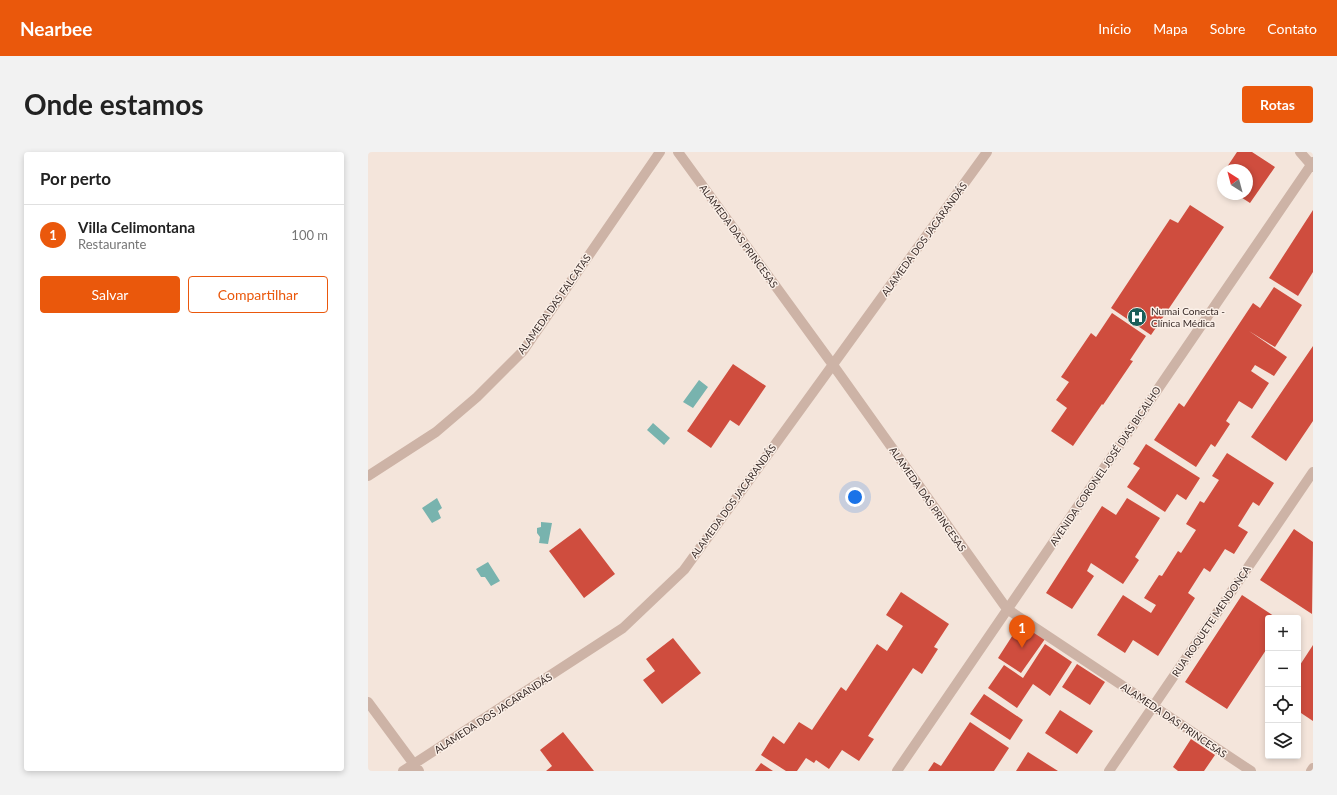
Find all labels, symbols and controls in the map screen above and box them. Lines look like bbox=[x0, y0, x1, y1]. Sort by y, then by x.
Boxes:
text: Nearbee bbox=[20, 17, 92, 40]
text: Início bbox=[1098, 20, 1131, 37]
text: Mapa bbox=[1153, 20, 1188, 37]
text: Sobre bbox=[1210, 20, 1245, 37]
text: Contato bbox=[1267, 20, 1317, 37]
button: Rotas bbox=[1242, 86, 1313, 123]
text: Onde estamos bbox=[24, 87, 204, 121]
north arrow bbox=[1217, 164, 1253, 200]
text: Por perto bbox=[40, 168, 111, 189]
street label: ALAMEDA DOS JACARANDÁS bbox=[879, 180, 969, 298]
street label: ALAMEDA DAS PRINCESAS bbox=[697, 182, 781, 290]
text: Villa Celimontana bbox=[78, 218, 195, 236]
text: 1 bbox=[49, 227, 57, 243]
text: 100 m bbox=[291, 227, 328, 243]
text: Restaurante bbox=[78, 236, 146, 252]
street label: ALAMEDA DAS FALCATAS bbox=[515, 252, 593, 356]
button: Salvar bbox=[40, 276, 180, 313]
button: Compartilhar bbox=[188, 276, 328, 313]
place label: Numai Conecta - Clínica Médica bbox=[1151, 305, 1225, 329]
hospital icon: Numai Conecta - Clínica Médica bbox=[1126, 306, 1148, 328]
street label: AVENIDA CORONEL JOSÉ DIAS BICALHO bbox=[1047, 384, 1163, 548]
street label: ALAMEDA DOS JACARANDÁS bbox=[688, 442, 778, 560]
street label: ALAMEDA DAS PRINCESAS bbox=[887, 444, 969, 554]
your location bbox=[845, 487, 865, 507]
street label: RUA ROQUETE MENDONÇA bbox=[1169, 563, 1253, 679]
pin: 1 bbox=[1009, 615, 1035, 648]
map controls bbox=[1265, 615, 1301, 759]
button: + bbox=[1265, 615, 1301, 651]
button: − bbox=[1265, 651, 1301, 687]
street label: ALAMEDA DOS JACARANDÁS bbox=[432, 670, 554, 756]
street label: ALAMEDA DAS PRINCESAS bbox=[1119, 680, 1229, 760]
button: locate bbox=[1265, 687, 1301, 723]
button: layers bbox=[1265, 723, 1301, 759]

